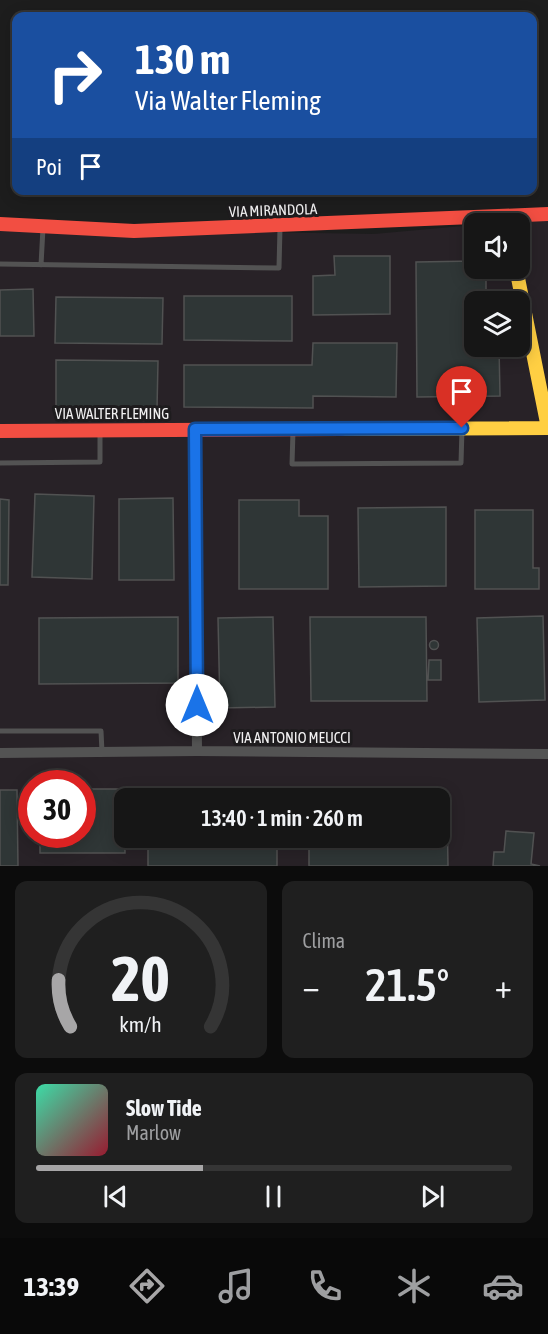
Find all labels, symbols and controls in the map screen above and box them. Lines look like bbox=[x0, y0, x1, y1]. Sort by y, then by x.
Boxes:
text: 130 m bbox=[135, 35, 230, 83]
icon: right bbox=[36, 36, 114, 114]
text: Via Walter Fleming bbox=[135, 85, 321, 116]
icon: arrive bbox=[74, 150, 107, 183]
text: Poi bbox=[36, 154, 62, 180]
street label: VIA MIRANDOLA bbox=[228, 200, 318, 220]
map controls bbox=[464, 213, 530, 357]
button: sound bbox=[464, 213, 530, 279]
button: layers bbox=[464, 291, 530, 357]
pin bbox=[436, 366, 487, 428]
icon: arrive bbox=[445, 375, 478, 408]
street label: VIA WALTER FLEMING bbox=[55, 405, 169, 422]
position arrow bbox=[165, 673, 229, 737]
street label: VIA ANTONIO MEUCCI bbox=[233, 729, 351, 746]
speed limit sign: 30 bbox=[18, 770, 96, 848]
text: 13:40 · 1 min · 260 m bbox=[201, 805, 363, 831]
text: Clima bbox=[303, 929, 345, 952]
text: 20 bbox=[111, 943, 170, 1014]
text: 21.5° bbox=[365, 959, 449, 1011]
text: − bbox=[303, 967, 320, 1005]
text: + bbox=[495, 967, 512, 1005]
text: km/h bbox=[119, 1012, 162, 1037]
text: Slow Tide bbox=[126, 1095, 202, 1121]
text: Marlow bbox=[126, 1121, 181, 1144]
icon: previous bbox=[99, 1180, 132, 1213]
icon: pause bbox=[257, 1180, 290, 1213]
icon: next bbox=[416, 1180, 449, 1213]
icon: directions bbox=[126, 1265, 168, 1307]
icon: music bbox=[215, 1265, 257, 1307]
icon: phone bbox=[304, 1265, 346, 1307]
icon: climate bbox=[393, 1265, 435, 1307]
icon: car bbox=[482, 1265, 524, 1307]
text: 13:39 bbox=[24, 1271, 79, 1302]

